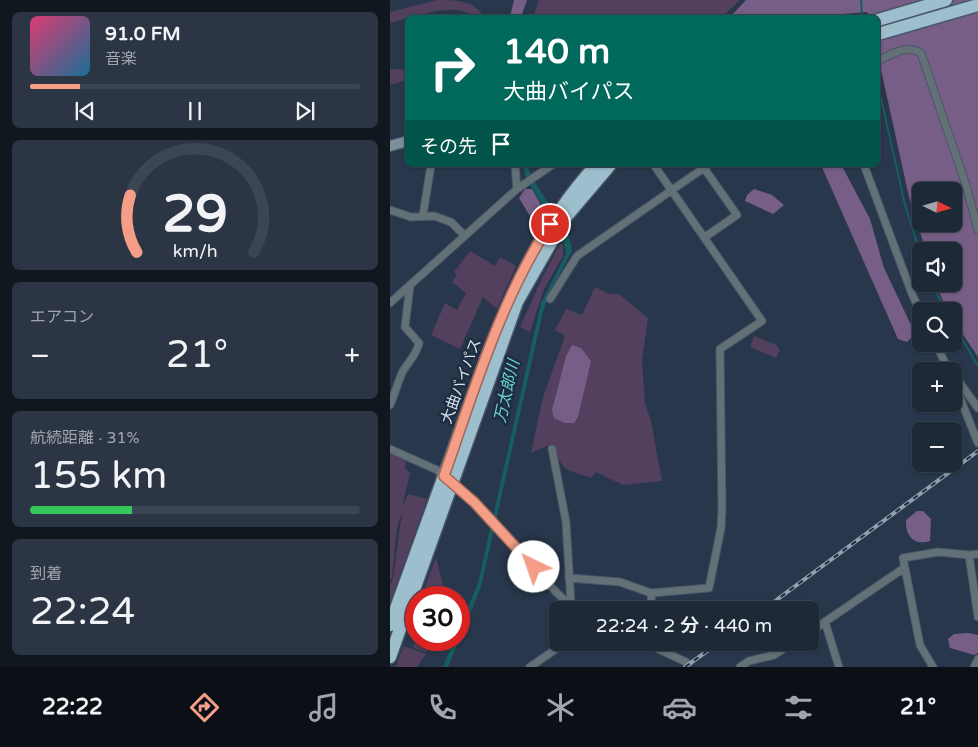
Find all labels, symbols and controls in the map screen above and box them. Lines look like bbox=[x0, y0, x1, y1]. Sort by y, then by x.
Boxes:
text: 91.0 FM bbox=[105, 23, 181, 45]
text: 140 m bbox=[503, 31, 610, 73]
icon: right bbox=[420, 35, 485, 100]
text: 音楽 bbox=[105, 49, 137, 69]
text: 大曲バイパス bbox=[503, 79, 635, 105]
icon: previous bbox=[71, 97, 99, 125]
icon: pause bbox=[181, 97, 209, 125]
icon: next bbox=[291, 97, 319, 125]
icon: arrive bbox=[487, 130, 515, 158]
text: その先 bbox=[420, 136, 477, 158]
north arrow bbox=[912, 182, 962, 232]
map controls bbox=[912, 182, 962, 472]
text: 29 bbox=[162, 183, 228, 246]
pin bbox=[529, 203, 571, 245]
icon: arrive bbox=[536, 210, 564, 238]
text: km/h bbox=[173, 241, 217, 262]
button: sound bbox=[912, 242, 962, 292]
button: search bbox=[912, 302, 962, 352]
text: エアコン bbox=[30, 307, 94, 327]
text: 21° bbox=[166, 332, 228, 378]
street label: 大曲バイパス bbox=[437, 336, 485, 426]
text: − bbox=[30, 339, 50, 373]
text: + bbox=[344, 339, 360, 373]
water label: 万太郎川 bbox=[490, 356, 524, 425]
button: + bbox=[912, 362, 962, 412]
button: − bbox=[912, 422, 962, 472]
text: 航続距離 · 31% bbox=[30, 428, 140, 448]
text: 155 km bbox=[30, 453, 167, 499]
position arrow bbox=[507, 540, 559, 592]
text: 到着 bbox=[30, 564, 62, 584]
speed limit sign: 30 bbox=[405, 586, 470, 651]
text: 22:24 bbox=[30, 589, 135, 635]
text: 22:24 · 2 分 · 440 m bbox=[596, 615, 772, 637]
icon: directions bbox=[187, 690, 222, 725]
icon: music bbox=[306, 690, 341, 725]
icon: phone bbox=[425, 690, 460, 725]
icon: climate bbox=[543, 690, 578, 725]
icon: car bbox=[662, 690, 697, 725]
icon: filters bbox=[781, 690, 816, 725]
text: 22:22 bbox=[42, 694, 103, 720]
text: 21° bbox=[900, 694, 936, 720]

